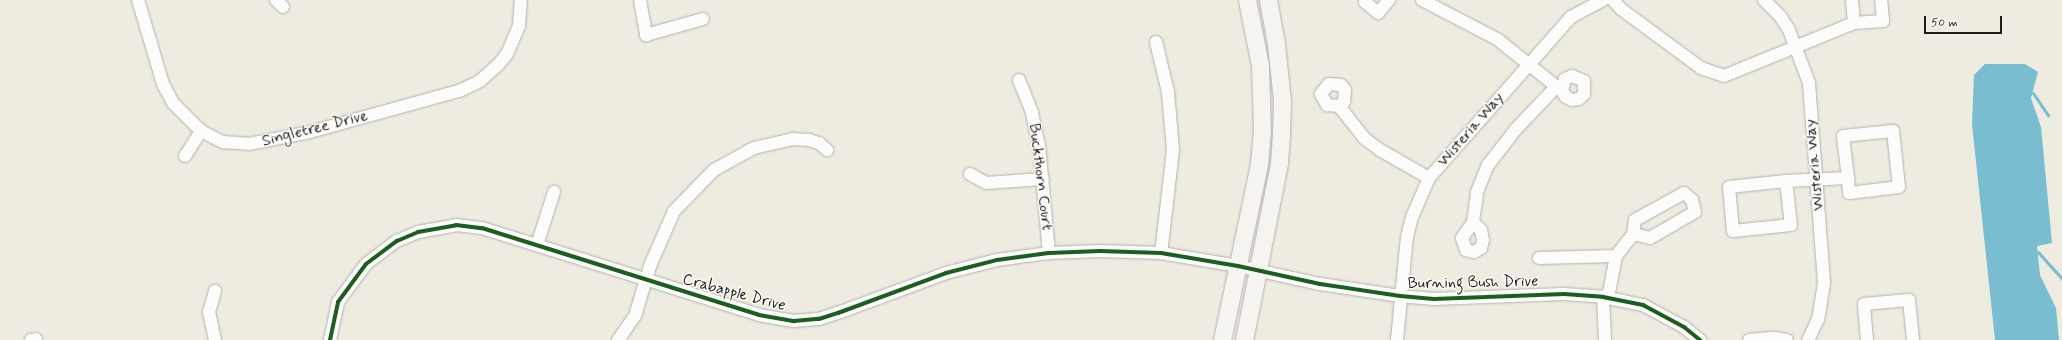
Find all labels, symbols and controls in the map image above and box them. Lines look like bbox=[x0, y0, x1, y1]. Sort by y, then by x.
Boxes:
scale bar bbox=[1926, 8, 2004, 34]
text: 50 m bbox=[1931, 15, 1958, 31]
street label: Wisteria Way bbox=[1434, 89, 1508, 171]
street label: Singletree Drive bbox=[260, 107, 370, 151]
street label: Wisteria Way bbox=[1801, 118, 1829, 212]
street label: Buckthorn Court bbox=[1024, 121, 1056, 233]
street label: Crabapple Drive bbox=[680, 270, 788, 316]
street label: Burning Bush Drive bbox=[1408, 272, 1538, 294]

